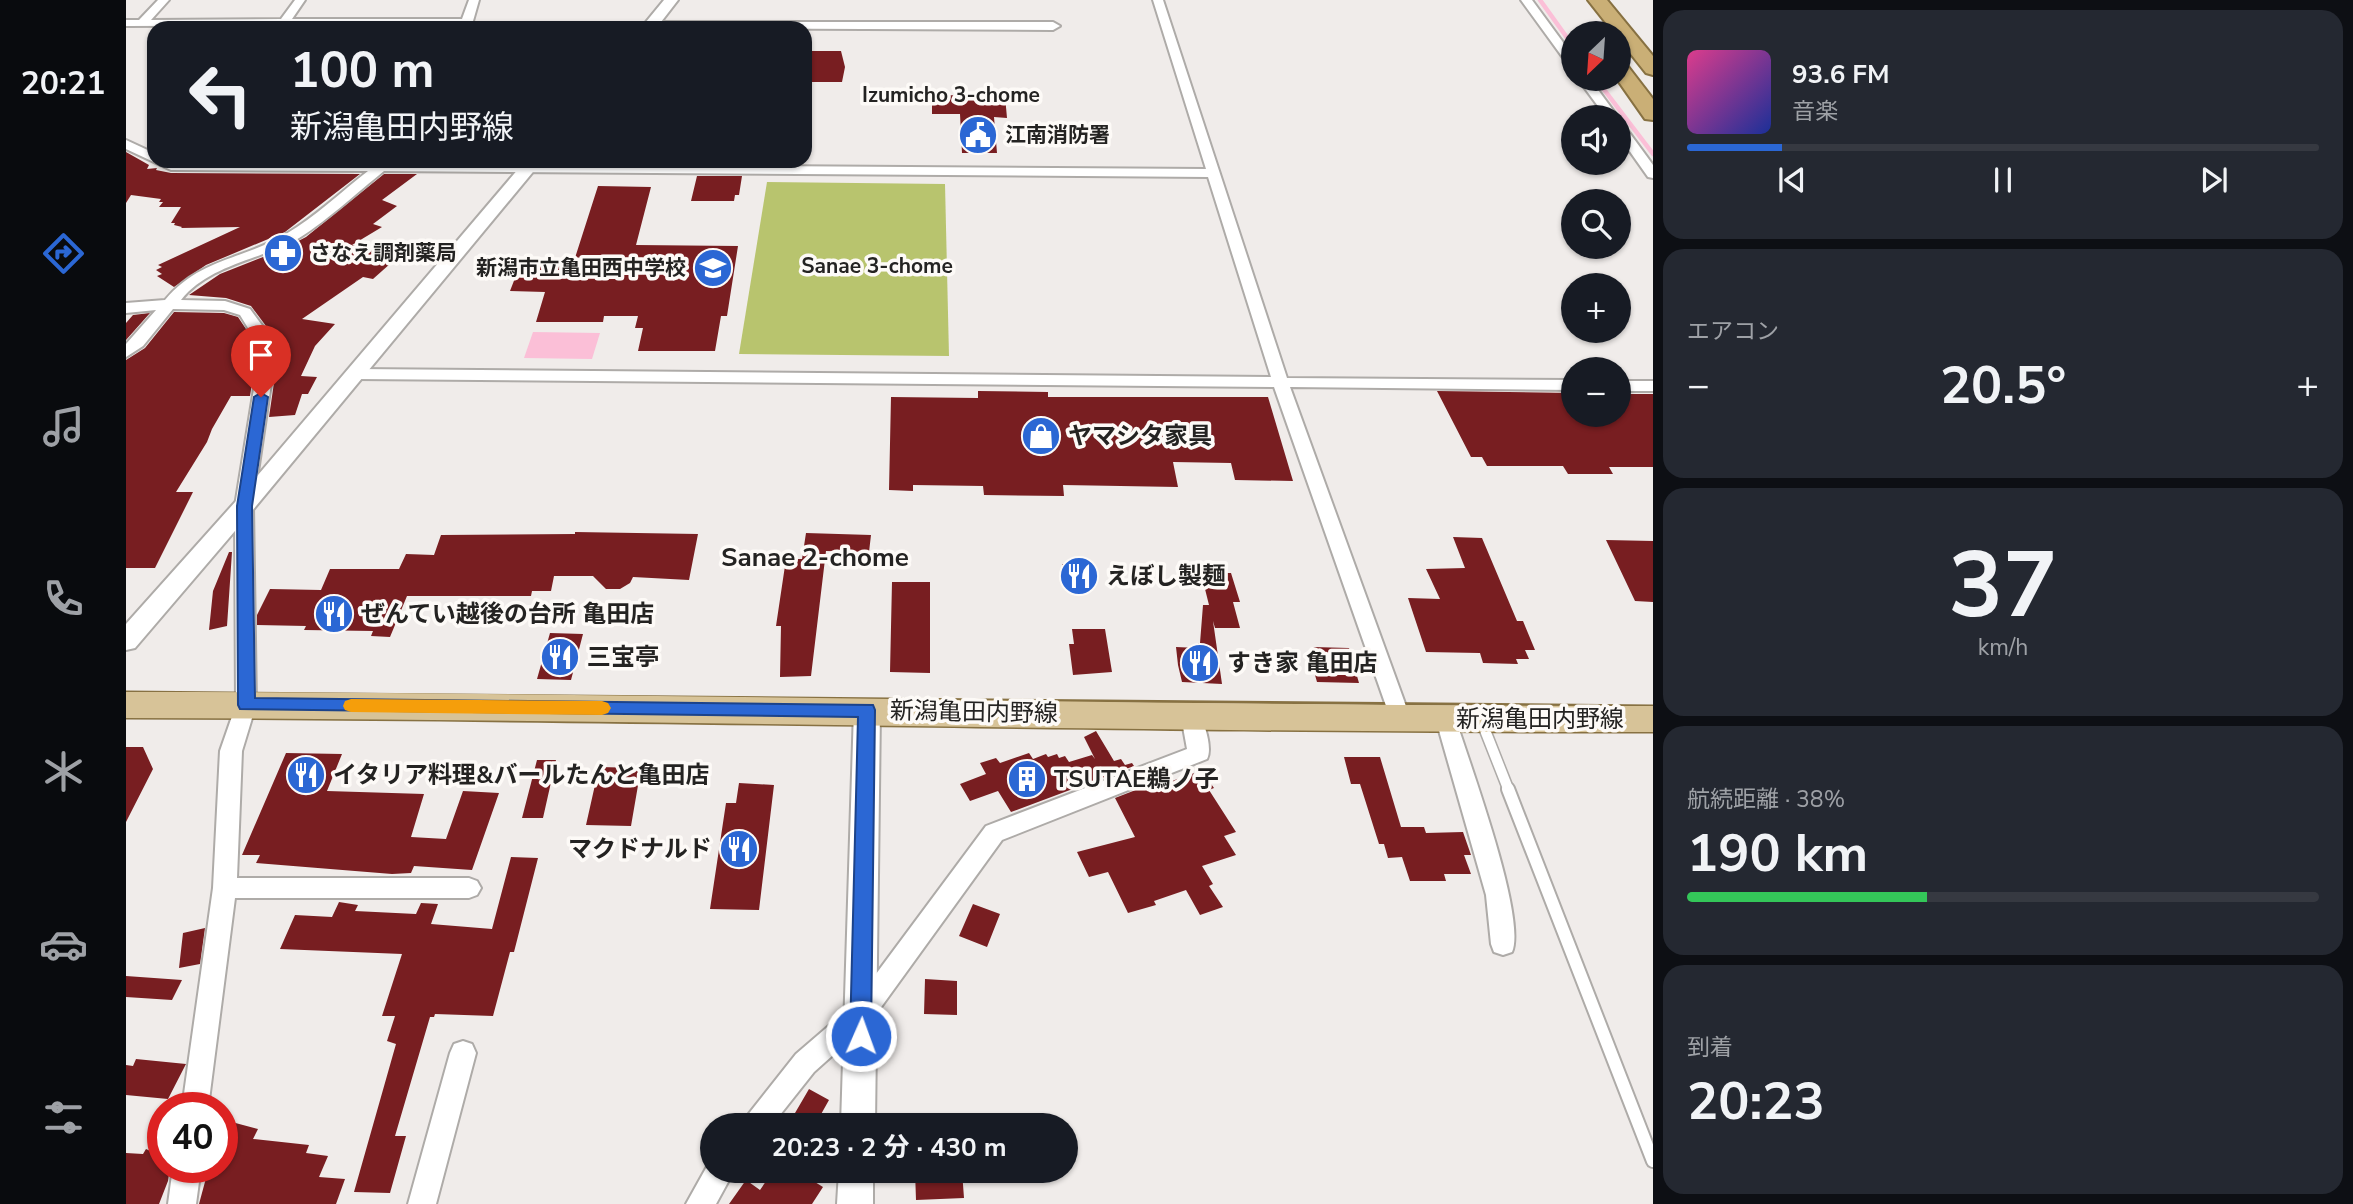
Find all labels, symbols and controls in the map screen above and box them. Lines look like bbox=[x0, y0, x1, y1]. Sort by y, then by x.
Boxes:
north arrow bbox=[1561, 21, 1631, 91]
map controls bbox=[1561, 21, 1631, 427]
text: 100 m bbox=[290, 37, 434, 104]
icon: left bbox=[175, 49, 266, 140]
text: 93.6 FM bbox=[1792, 57, 1889, 92]
text: 20:21 bbox=[21, 62, 105, 105]
district label: Izumicho 3-chome bbox=[862, 81, 1040, 109]
text: 音楽 bbox=[1792, 96, 1838, 127]
button: sound bbox=[1561, 105, 1631, 175]
text: 新潟亀田内野線 bbox=[290, 106, 514, 149]
public building icon: 江南消防署 bbox=[957, 114, 999, 156]
place label: 江南消防署 bbox=[1005, 121, 1110, 149]
icon: previous bbox=[1773, 161, 1811, 199]
icon: pause bbox=[1984, 161, 2022, 199]
icon: next bbox=[2195, 161, 2233, 199]
button: search bbox=[1561, 189, 1631, 259]
icon: directions bbox=[39, 229, 88, 278]
pharmacy icon: さなえ調剤薬局 bbox=[262, 232, 304, 274]
place label: さなえ調剤薬局 bbox=[310, 239, 457, 267]
school or university icon: 新潟市立亀田西中学校 bbox=[692, 247, 734, 289]
district label: Sanae 3-chome bbox=[801, 252, 953, 280]
place label: 新潟市立亀田西中学校 bbox=[476, 254, 686, 282]
button: + bbox=[1561, 273, 1631, 343]
text: エアコン bbox=[1687, 316, 1779, 347]
pin bbox=[231, 325, 291, 397]
icon: arrive bbox=[242, 336, 280, 374]
text: 20.5° bbox=[1940, 350, 2066, 421]
button: − bbox=[1561, 357, 1631, 427]
text: − bbox=[1687, 360, 1710, 411]
text: + bbox=[2296, 360, 2319, 411]
icon: music bbox=[39, 402, 88, 451]
shop icon: ヤマシタ家具 bbox=[1020, 415, 1062, 457]
place label: ヤマシタ家具 bbox=[1068, 420, 1212, 452]
text: 37 bbox=[1948, 524, 2058, 648]
district label: Sanae 2-chome bbox=[721, 540, 909, 575]
restaurant icon: えぼし製麺 bbox=[1058, 555, 1100, 597]
place label: えぼし製麺 bbox=[1106, 560, 1226, 592]
icon: phone bbox=[39, 574, 88, 623]
restaurant icon: ぜんてい越後の台所 亀田店 bbox=[313, 593, 355, 635]
place label: ぜんてい越後の台所 亀田店 bbox=[361, 598, 654, 630]
text: km/h bbox=[1978, 632, 2028, 663]
restaurant icon: 三宝亭 bbox=[539, 636, 581, 678]
place label: 三宝亭 bbox=[587, 641, 659, 673]
restaurant icon: すき家 亀田店 bbox=[1179, 642, 1221, 684]
place label: すき家 亀田店 bbox=[1227, 647, 1377, 679]
street label: 新潟亀田内野線 bbox=[890, 695, 1058, 729]
street label: 新潟亀田内野線 bbox=[1456, 703, 1624, 735]
icon: climate bbox=[39, 747, 88, 796]
restaurant icon: イタリア料理&バールたんと亀田店 bbox=[285, 754, 327, 796]
building icon: TSUTAE鵜ノ子 bbox=[1006, 758, 1048, 800]
place label: イタリア料理&バールたんと亀田店 bbox=[333, 759, 709, 791]
place label: TSUTAE鵜ノ子 bbox=[1054, 763, 1218, 795]
text: 航続距離 · 38% bbox=[1687, 784, 1845, 815]
text: 190 km bbox=[1687, 818, 1868, 889]
restaurant icon: マクドナルド bbox=[718, 828, 760, 870]
place label: マクドナルド bbox=[568, 833, 712, 865]
icon: car bbox=[39, 920, 88, 969]
position arrow bbox=[824, 999, 898, 1073]
text: 到着 bbox=[1687, 1032, 1733, 1063]
text: 20:23 bbox=[1687, 1066, 1825, 1137]
speed limit sign: 40 bbox=[147, 1092, 238, 1183]
icon: filters bbox=[39, 1093, 88, 1142]
text: 20:23 · 2 分 · 430 m bbox=[771, 1130, 1007, 1165]

